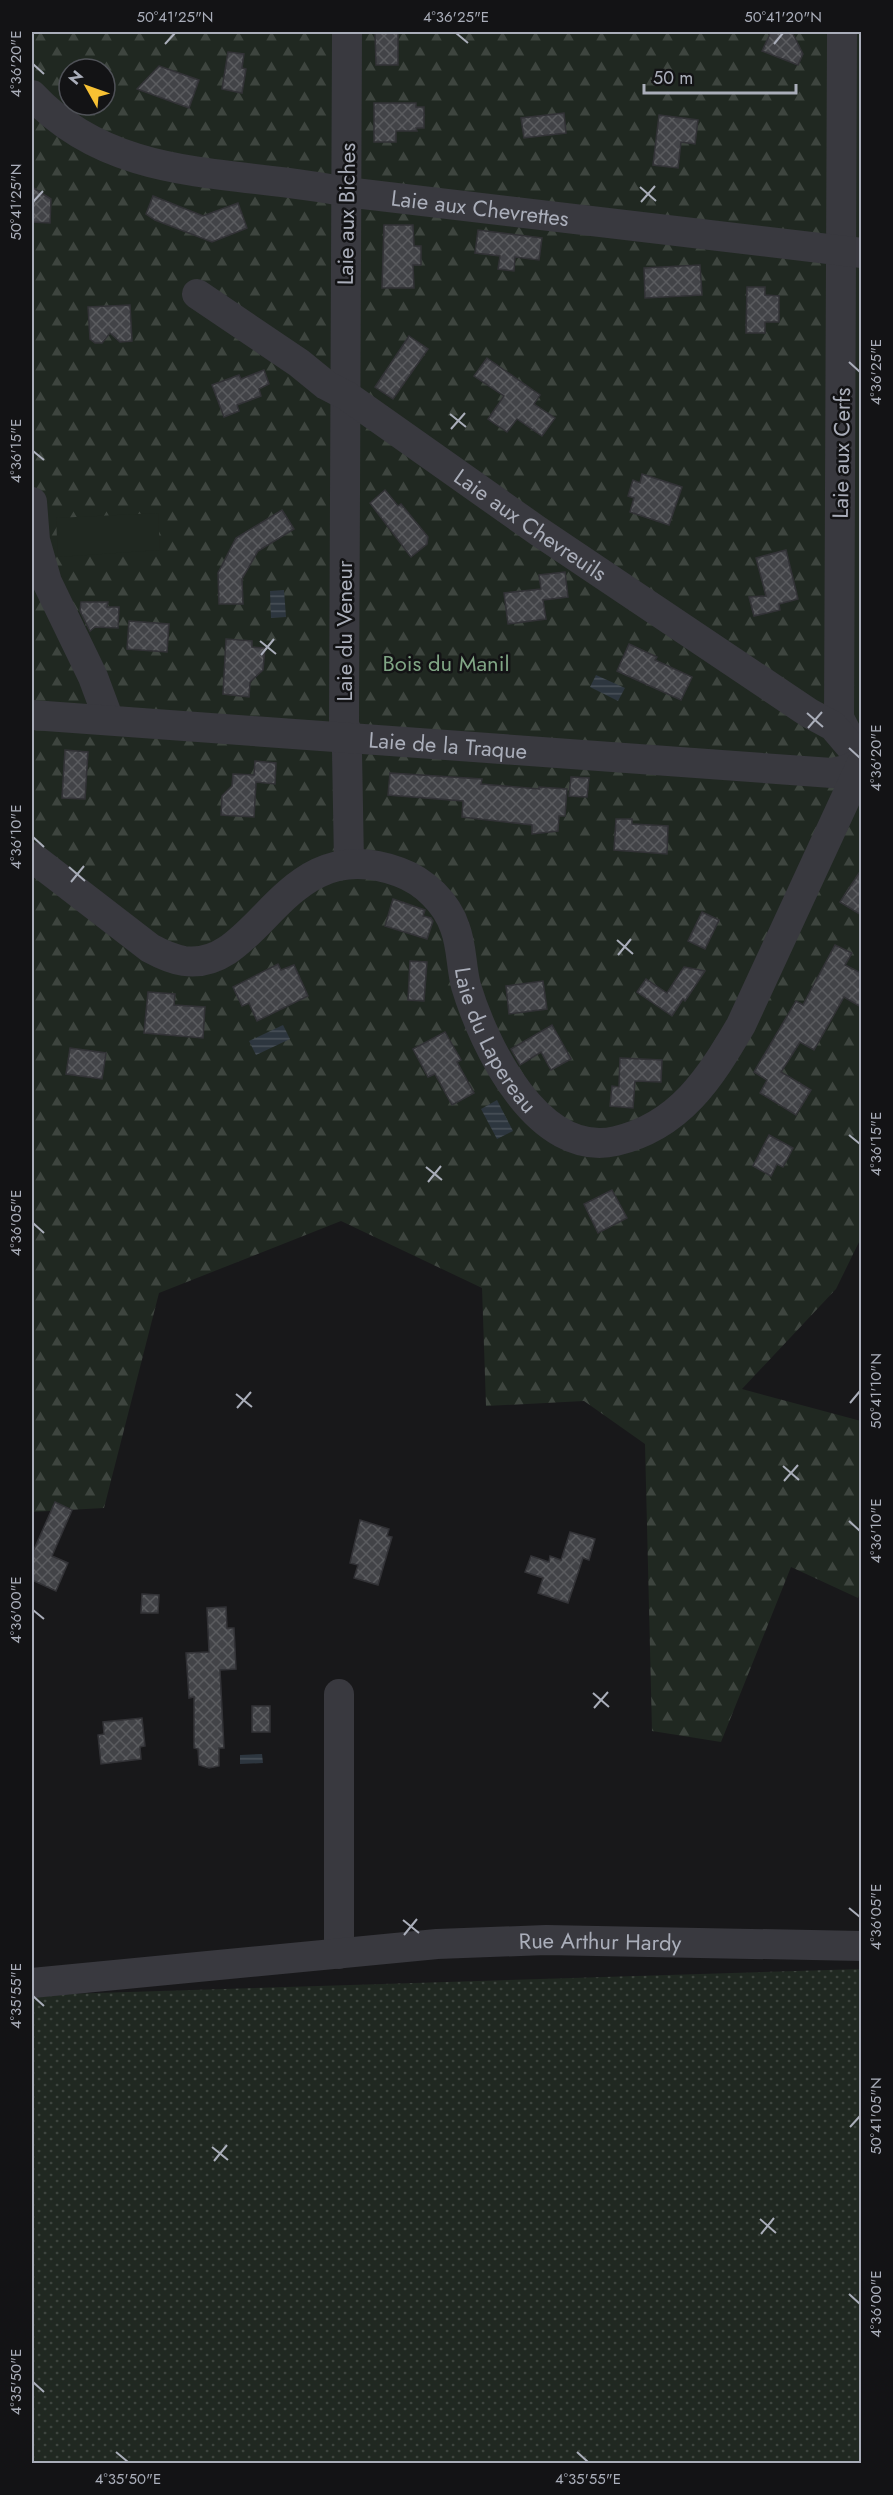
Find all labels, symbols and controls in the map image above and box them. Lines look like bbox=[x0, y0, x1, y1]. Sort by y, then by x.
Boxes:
text: 50°41'25"N bbox=[137, 6, 214, 28]
text: 4°36'25"E bbox=[423, 6, 489, 28]
text: 50°41'20"N bbox=[744, 6, 822, 28]
text: 4°36'20"E bbox=[5, 31, 27, 97]
north arrow bbox=[57, 57, 117, 117]
scale bar bbox=[644, 57, 796, 95]
text: N bbox=[63, 65, 89, 90]
text: 50 m bbox=[653, 65, 693, 91]
street label: Laie aux Biches bbox=[329, 142, 363, 285]
text: 50°41'25"N bbox=[5, 164, 27, 241]
street label: Laie aux Chevrettes bbox=[389, 181, 571, 234]
text: 4°36'25"E bbox=[865, 339, 887, 405]
street label: Laie aux Cerfs bbox=[824, 387, 858, 519]
text: 4°36'15"E bbox=[5, 419, 27, 483]
street label: Laie aux Chevreuils bbox=[448, 461, 614, 589]
street label: Laie du Veneur bbox=[328, 560, 360, 701]
park label: Bois du Manil bbox=[383, 647, 509, 679]
street label: Laie de la Traque bbox=[367, 723, 528, 767]
text: 4°36'20"E bbox=[865, 725, 887, 791]
text: 4°36'10"E bbox=[5, 805, 27, 870]
street label: Laie du Lapereau bbox=[447, 965, 544, 1120]
text: 4°36'15"E bbox=[865, 1112, 887, 1176]
text: 4°36'05"E bbox=[5, 1190, 27, 1256]
text: 50°41'10"N bbox=[865, 1353, 887, 1429]
text: 4°36'10"E bbox=[865, 1499, 887, 1564]
text: 4°36'00"E bbox=[5, 1576, 27, 1644]
text: 4°36'05"E bbox=[865, 1884, 887, 1950]
street label: Rue Arthur Hardy bbox=[518, 1924, 682, 1959]
text: 4°35'55"E bbox=[5, 1963, 27, 2029]
text: 50°41'05"N bbox=[865, 2077, 887, 2155]
text: 4°36'00"E bbox=[865, 2270, 887, 2338]
text: 4°35'50"E bbox=[5, 2349, 27, 2415]
text: 4°35'50"E bbox=[95, 2468, 161, 2490]
text: 4°35'55"E bbox=[555, 2468, 621, 2490]

